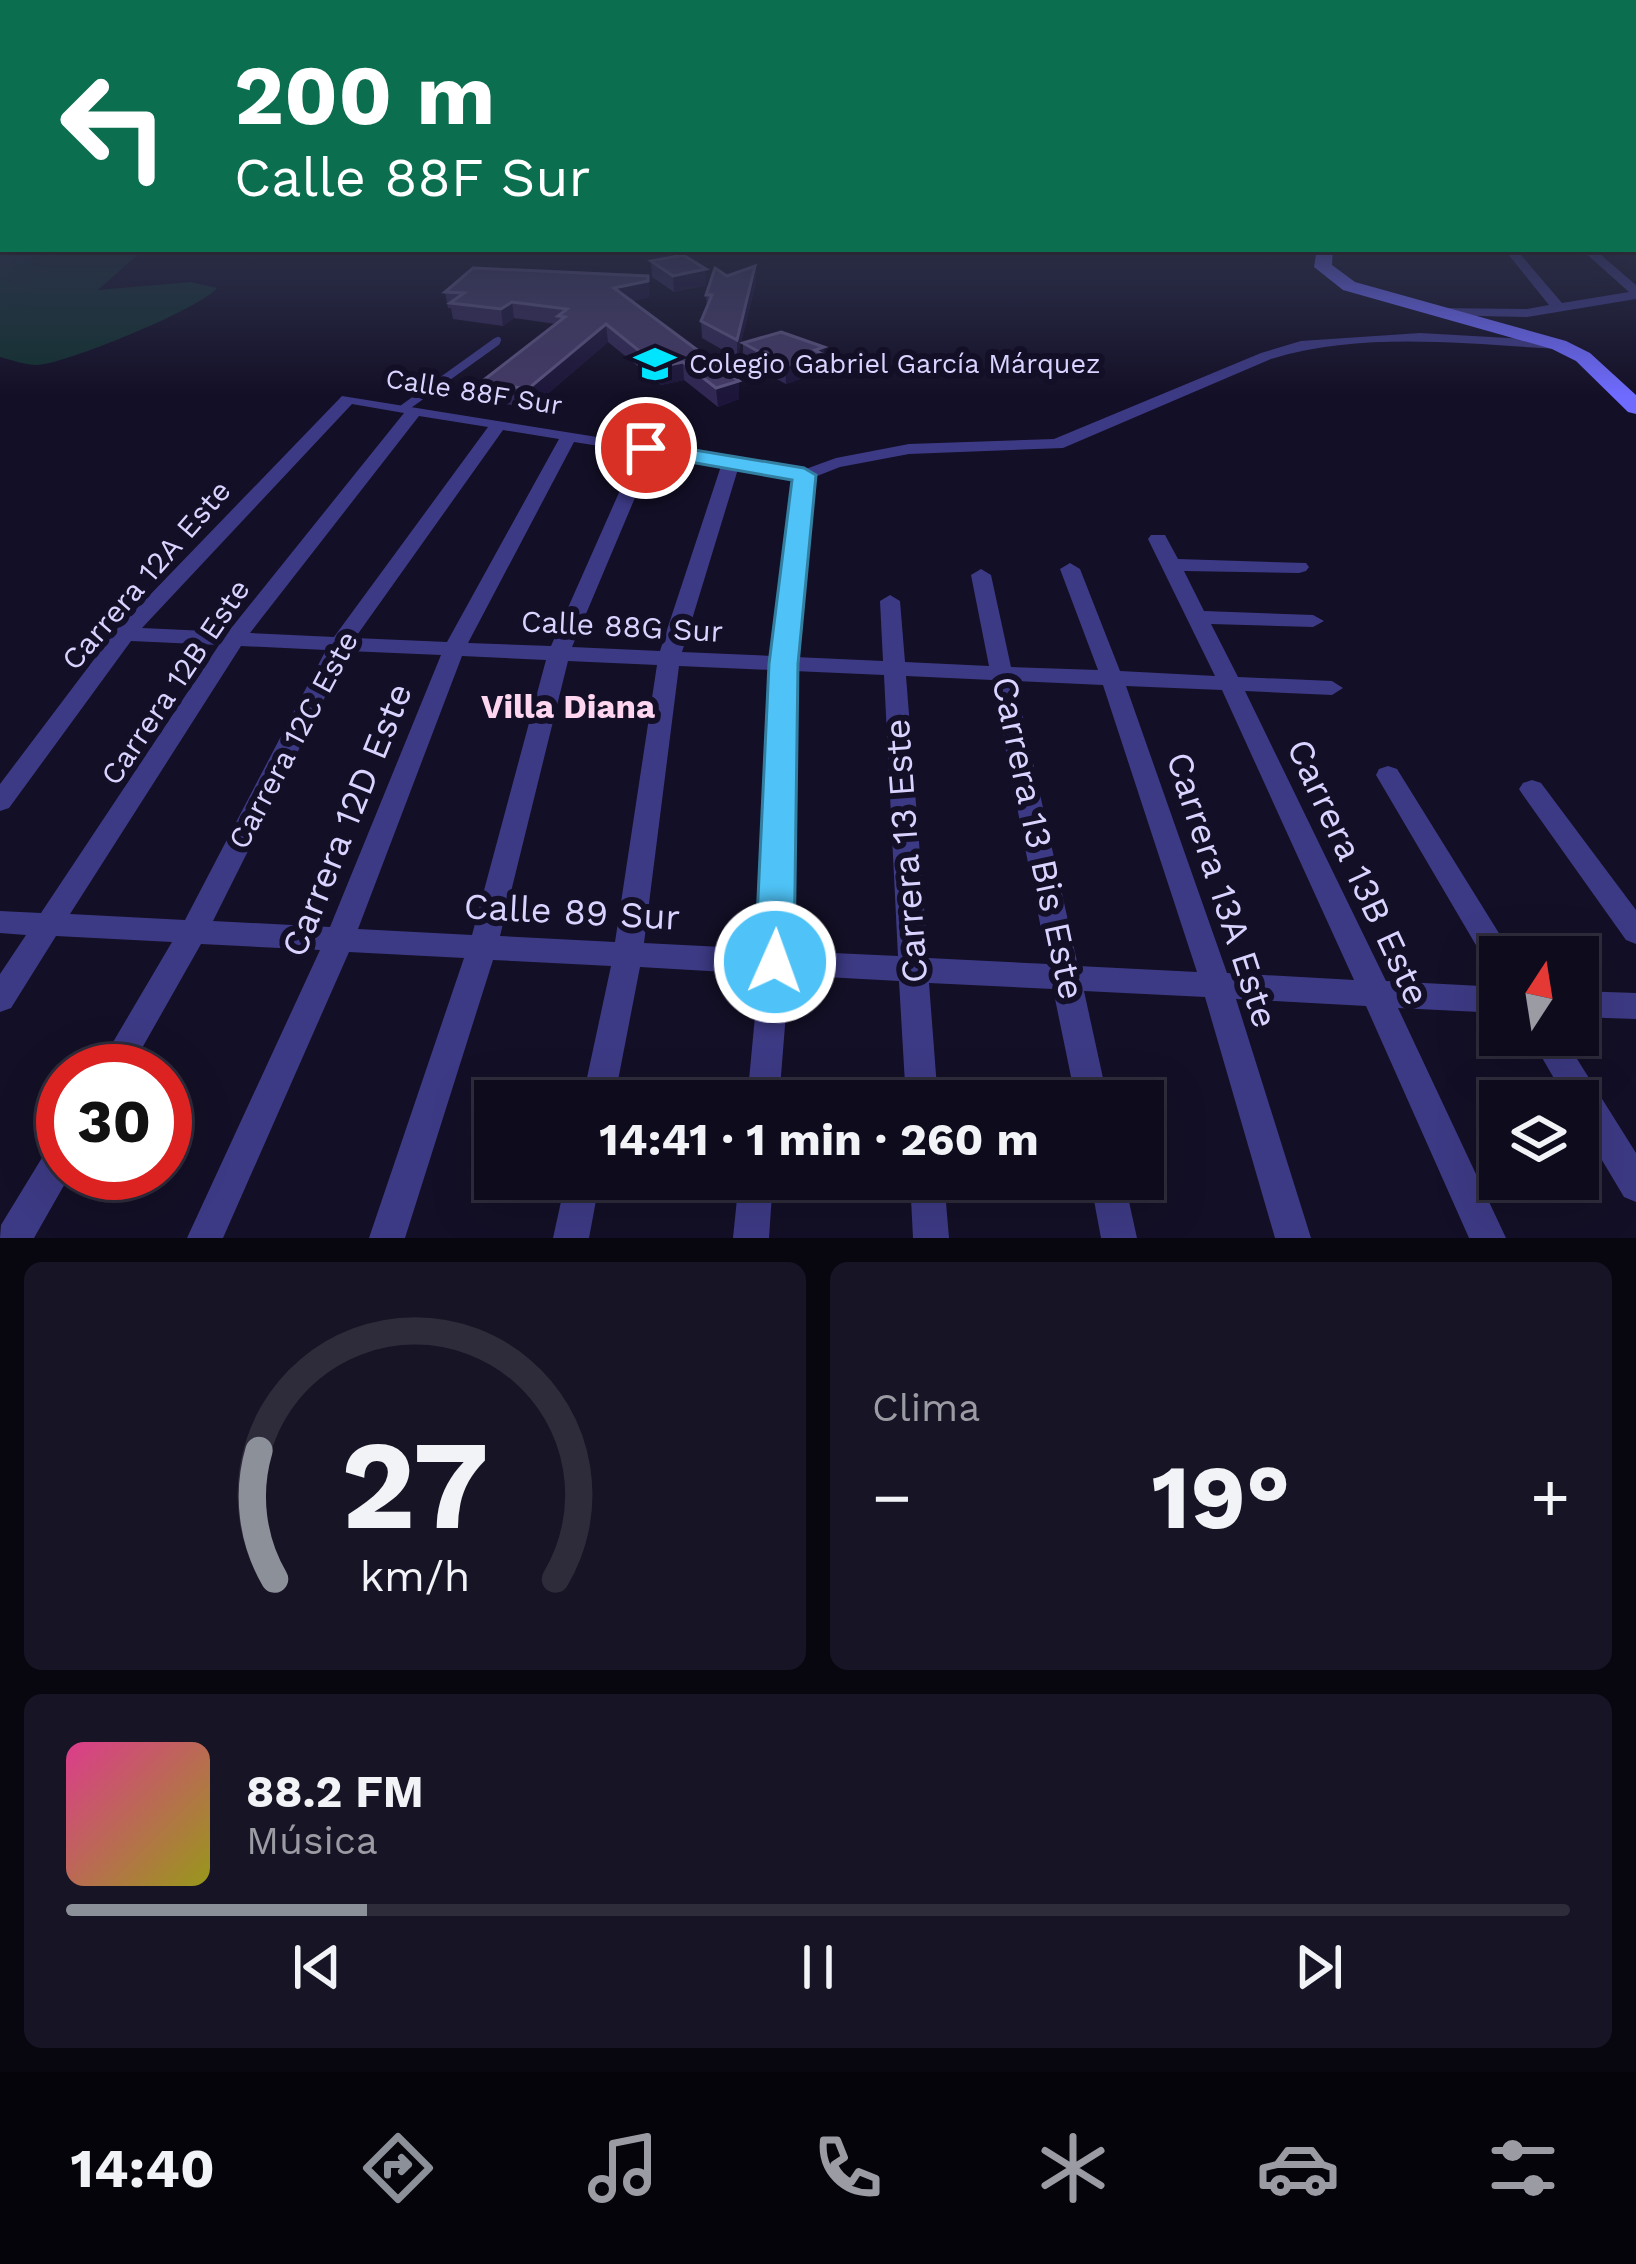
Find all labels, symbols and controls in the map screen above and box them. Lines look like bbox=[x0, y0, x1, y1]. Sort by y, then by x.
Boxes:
text: 200 m bbox=[234, 46, 495, 144]
icon: left bbox=[36, 48, 192, 204]
text: Calle 88F Sur bbox=[234, 146, 591, 209]
school or university icon: Colegio Gabriel García Márquez bbox=[632, 341, 678, 387]
place label: Colegio Gabriel García Márquez bbox=[689, 348, 1101, 380]
street label: Calle 88F Sur bbox=[383, 362, 565, 422]
pin bbox=[595, 397, 697, 499]
icon: arrive bbox=[613, 415, 679, 481]
street label: Carrera 12A Este bbox=[54, 473, 238, 677]
street label: Carrera 12B Este bbox=[93, 573, 257, 791]
street label: Calle 88G Sur bbox=[520, 603, 724, 649]
street label: Carrera 12C Este bbox=[221, 625, 365, 855]
street label: Carrera 13 Bis Este bbox=[983, 673, 1093, 1003]
street label: Carrera 12D Este bbox=[273, 677, 421, 963]
district label: Villa Diana bbox=[481, 687, 655, 726]
street label: Carrera 13 Este bbox=[876, 717, 936, 985]
street label: Carrera 13B Este bbox=[1278, 732, 1438, 1012]
street label: Carrera 13A Este bbox=[1158, 747, 1286, 1033]
street label: Calle 89 Sur bbox=[463, 885, 681, 939]
position arrow bbox=[712, 899, 838, 1025]
north arrow bbox=[1479, 936, 1599, 1056]
map controls bbox=[1479, 936, 1599, 1200]
speed limit sign: 30 bbox=[36, 1044, 192, 1200]
button: layers bbox=[1479, 1080, 1599, 1200]
text: 14:41 · 1 min · 260 m bbox=[599, 1113, 1039, 1166]
text: Clima bbox=[872, 1385, 980, 1430]
text: 27 bbox=[341, 1412, 489, 1558]
text: 19° bbox=[1152, 1444, 1290, 1550]
text: − bbox=[872, 1459, 912, 1536]
text: + bbox=[1530, 1459, 1570, 1536]
text: km/h bbox=[360, 1551, 470, 1601]
text: 88.2 FM bbox=[246, 1765, 424, 1818]
text: Música bbox=[246, 1818, 378, 1863]
icon: previous bbox=[284, 1934, 350, 2000]
icon: pause bbox=[785, 1934, 851, 2000]
icon: next bbox=[1286, 1934, 1352, 2000]
icon: directions bbox=[356, 2126, 440, 2210]
icon: music bbox=[581, 2126, 665, 2210]
icon: phone bbox=[806, 2126, 890, 2210]
icon: climate bbox=[1031, 2126, 1115, 2210]
icon: car bbox=[1256, 2126, 1340, 2210]
icon: filters bbox=[1481, 2126, 1565, 2210]
text: 14:40 bbox=[71, 2137, 215, 2200]

